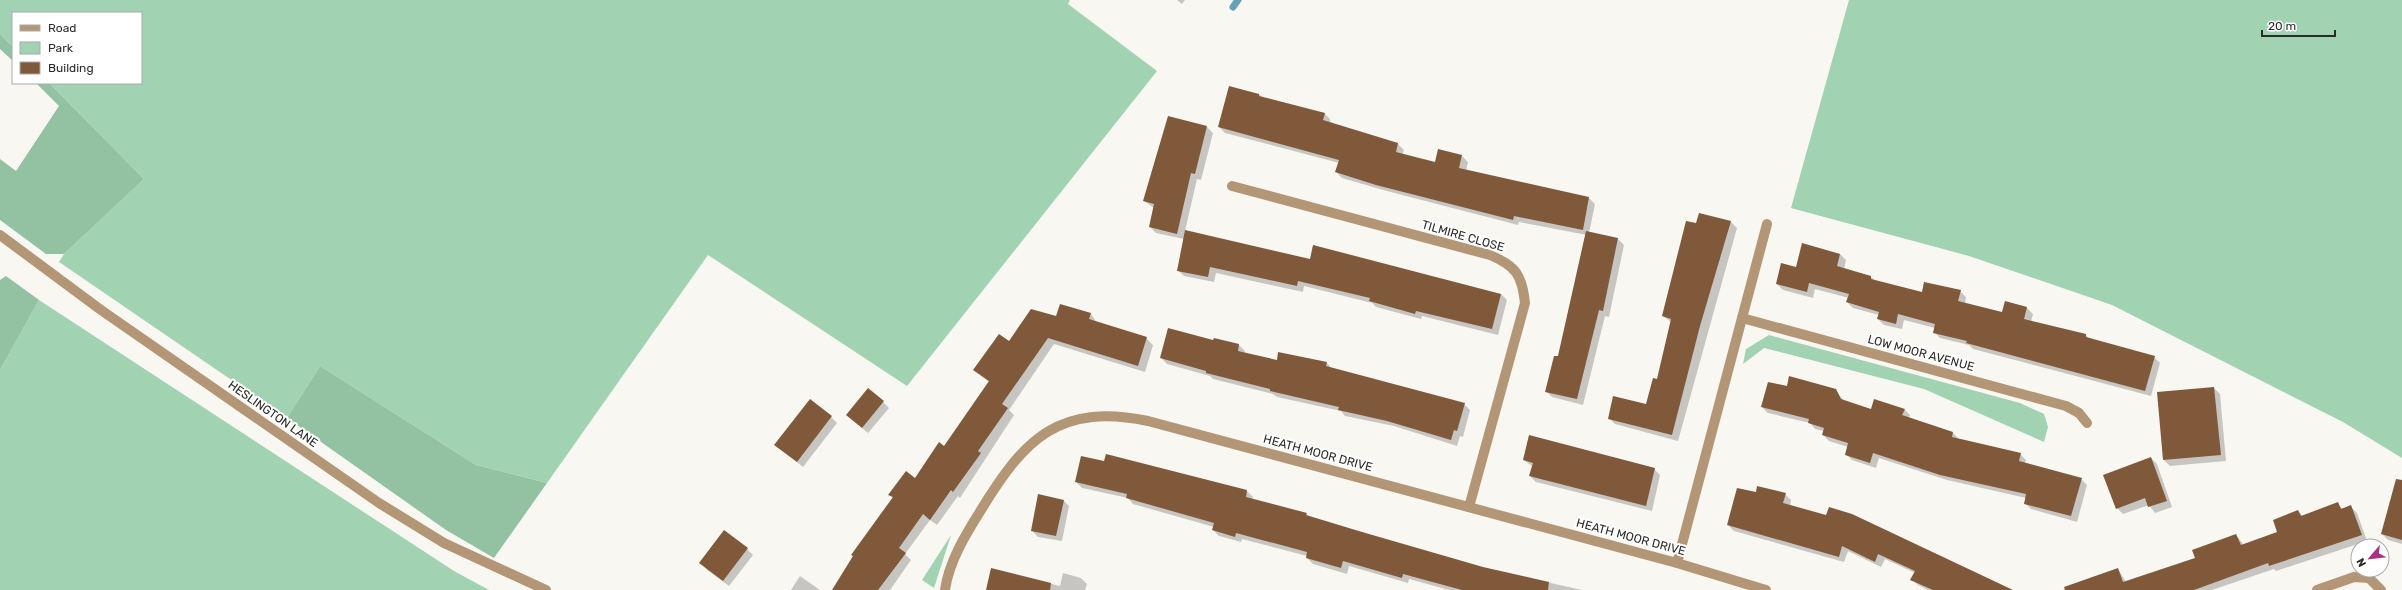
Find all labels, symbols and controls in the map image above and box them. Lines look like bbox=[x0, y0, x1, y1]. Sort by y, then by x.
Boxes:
legend bbox=[12, 12, 142, 84]
scale bar bbox=[2262, 12, 2335, 38]
text: 20 m bbox=[2268, 19, 2296, 33]
text: Road bbox=[48, 21, 76, 35]
text: Park bbox=[48, 41, 74, 55]
text: Building bbox=[48, 61, 94, 75]
street label: TILMIRE CLOSE bbox=[1420, 218, 1506, 254]
street label: LOW MOOR AVENUE bbox=[1866, 332, 1976, 374]
street label: HESLINGTON LANE bbox=[225, 378, 321, 450]
street label: HEATH MOOR DRIVE bbox=[1262, 432, 1374, 474]
street label: HEATH MOOR DRIVE bbox=[1575, 516, 1687, 558]
north arrow bbox=[2350, 538, 2390, 578]
text: N bbox=[2354, 556, 2369, 569]

